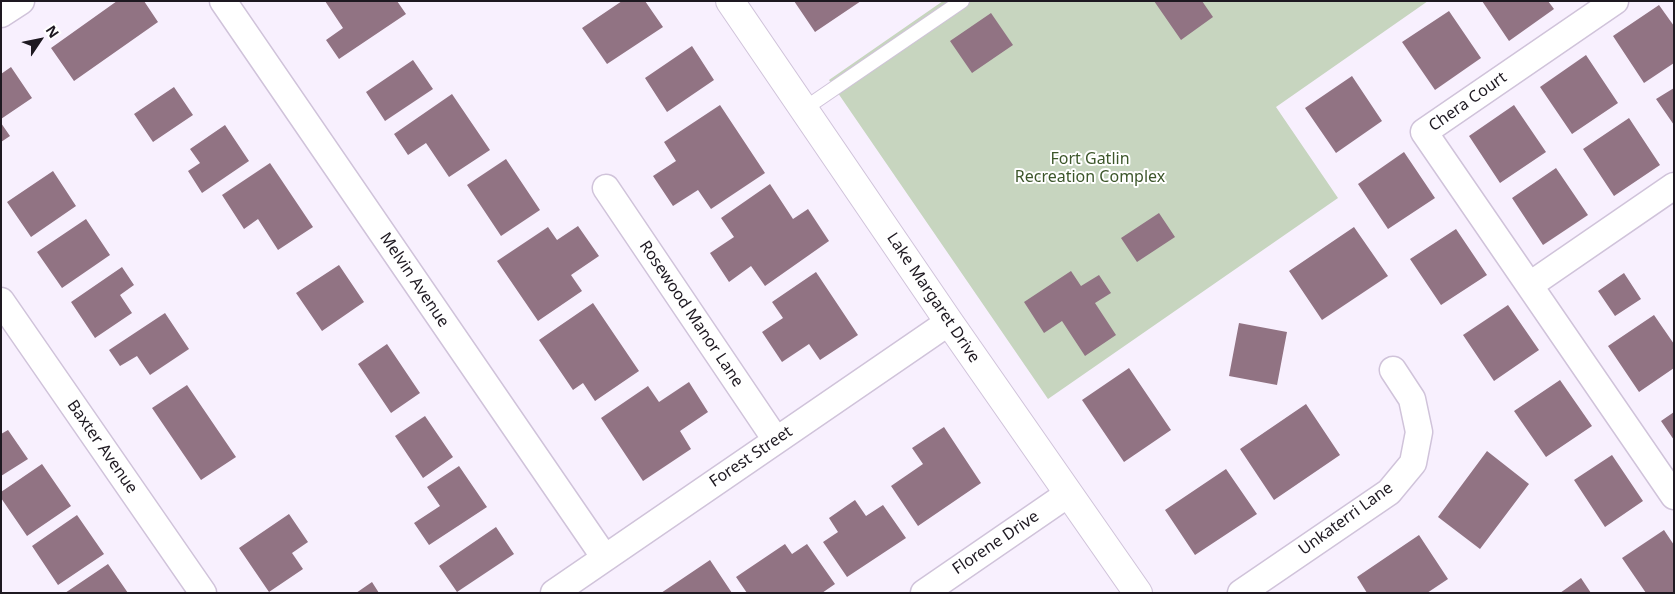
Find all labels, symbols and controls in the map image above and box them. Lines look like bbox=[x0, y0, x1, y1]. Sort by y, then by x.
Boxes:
north arrow bbox=[15, 15, 65, 65]
text: N bbox=[42, 21, 64, 41]
street label: Chera Court bbox=[1425, 68, 1511, 136]
park label: Fort Gatlin Recreation Complex bbox=[1015, 149, 1165, 187]
street label: Melvin Avenue bbox=[375, 229, 453, 331]
street label: Lake Margaret Drive bbox=[882, 229, 984, 367]
street label: Rosewood Manor Lane bbox=[635, 237, 747, 391]
street label: Baxter Avenue bbox=[63, 397, 141, 497]
street label: Forest Street bbox=[706, 422, 796, 492]
street label: Unkaterri Lane bbox=[1295, 478, 1397, 560]
street label: Florene Drive bbox=[949, 507, 1043, 579]

